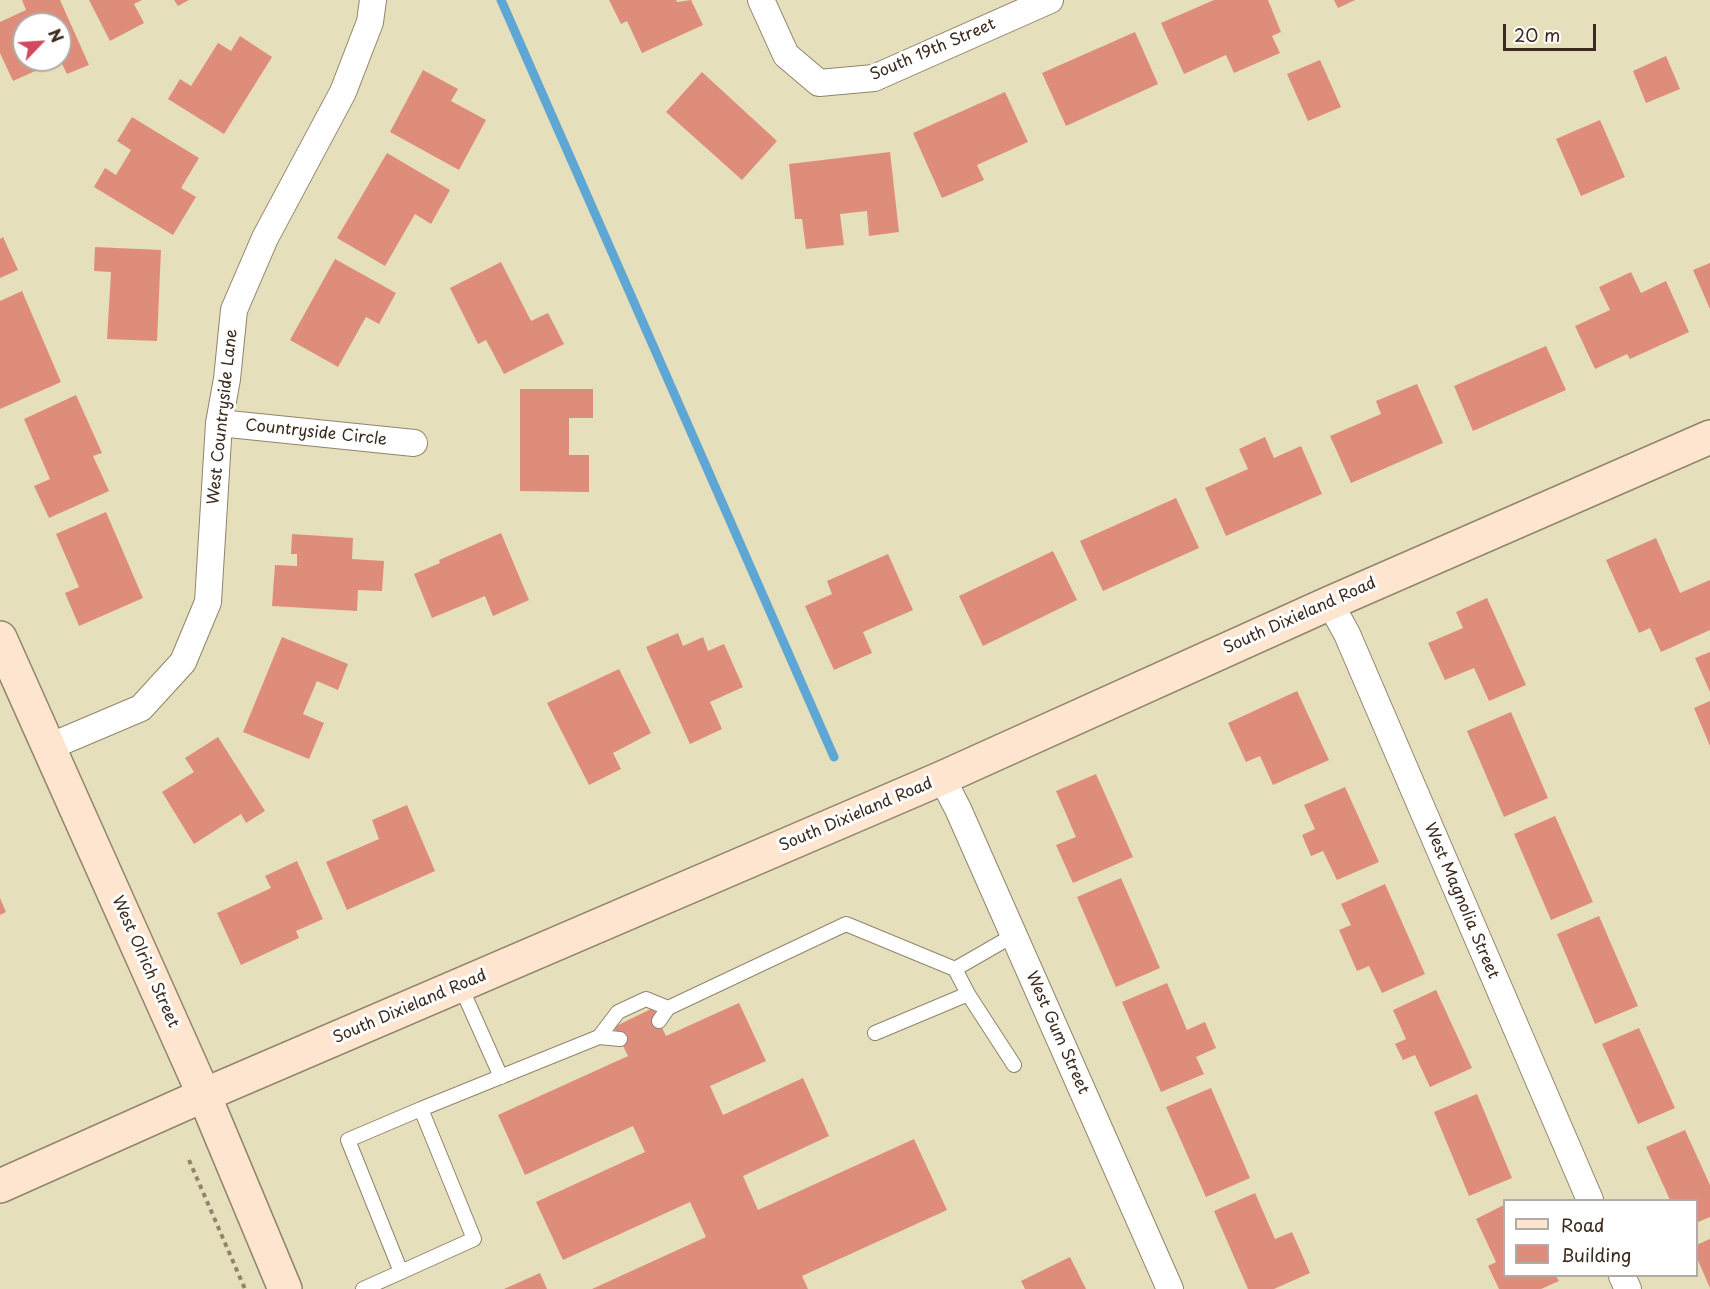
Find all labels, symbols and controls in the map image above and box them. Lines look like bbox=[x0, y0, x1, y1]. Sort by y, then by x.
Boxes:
north arrow bbox=[12, 12, 72, 72]
scale bar bbox=[1506, 12, 1599, 50]
street label: South 19th Street bbox=[867, 15, 999, 85]
text: 20 m bbox=[1514, 21, 1560, 48]
text: N bbox=[43, 24, 70, 46]
street label: West Countryside Lane bbox=[204, 328, 242, 506]
street label: Countryside Circle bbox=[244, 416, 388, 450]
street label: South Dixieland Road bbox=[1221, 574, 1379, 658]
street label: South Dixieland Road bbox=[776, 774, 936, 856]
street label: West Magnolia Street bbox=[1419, 820, 1503, 982]
street label: West Olrich Street bbox=[107, 893, 183, 1031]
street label: South Dixieland Road bbox=[330, 966, 490, 1048]
street label: West Gum Street bbox=[1021, 969, 1093, 1097]
legend bbox=[1503, 1199, 1698, 1277]
text: Road bbox=[1561, 1211, 1605, 1238]
text: Building bbox=[1561, 1241, 1631, 1268]

